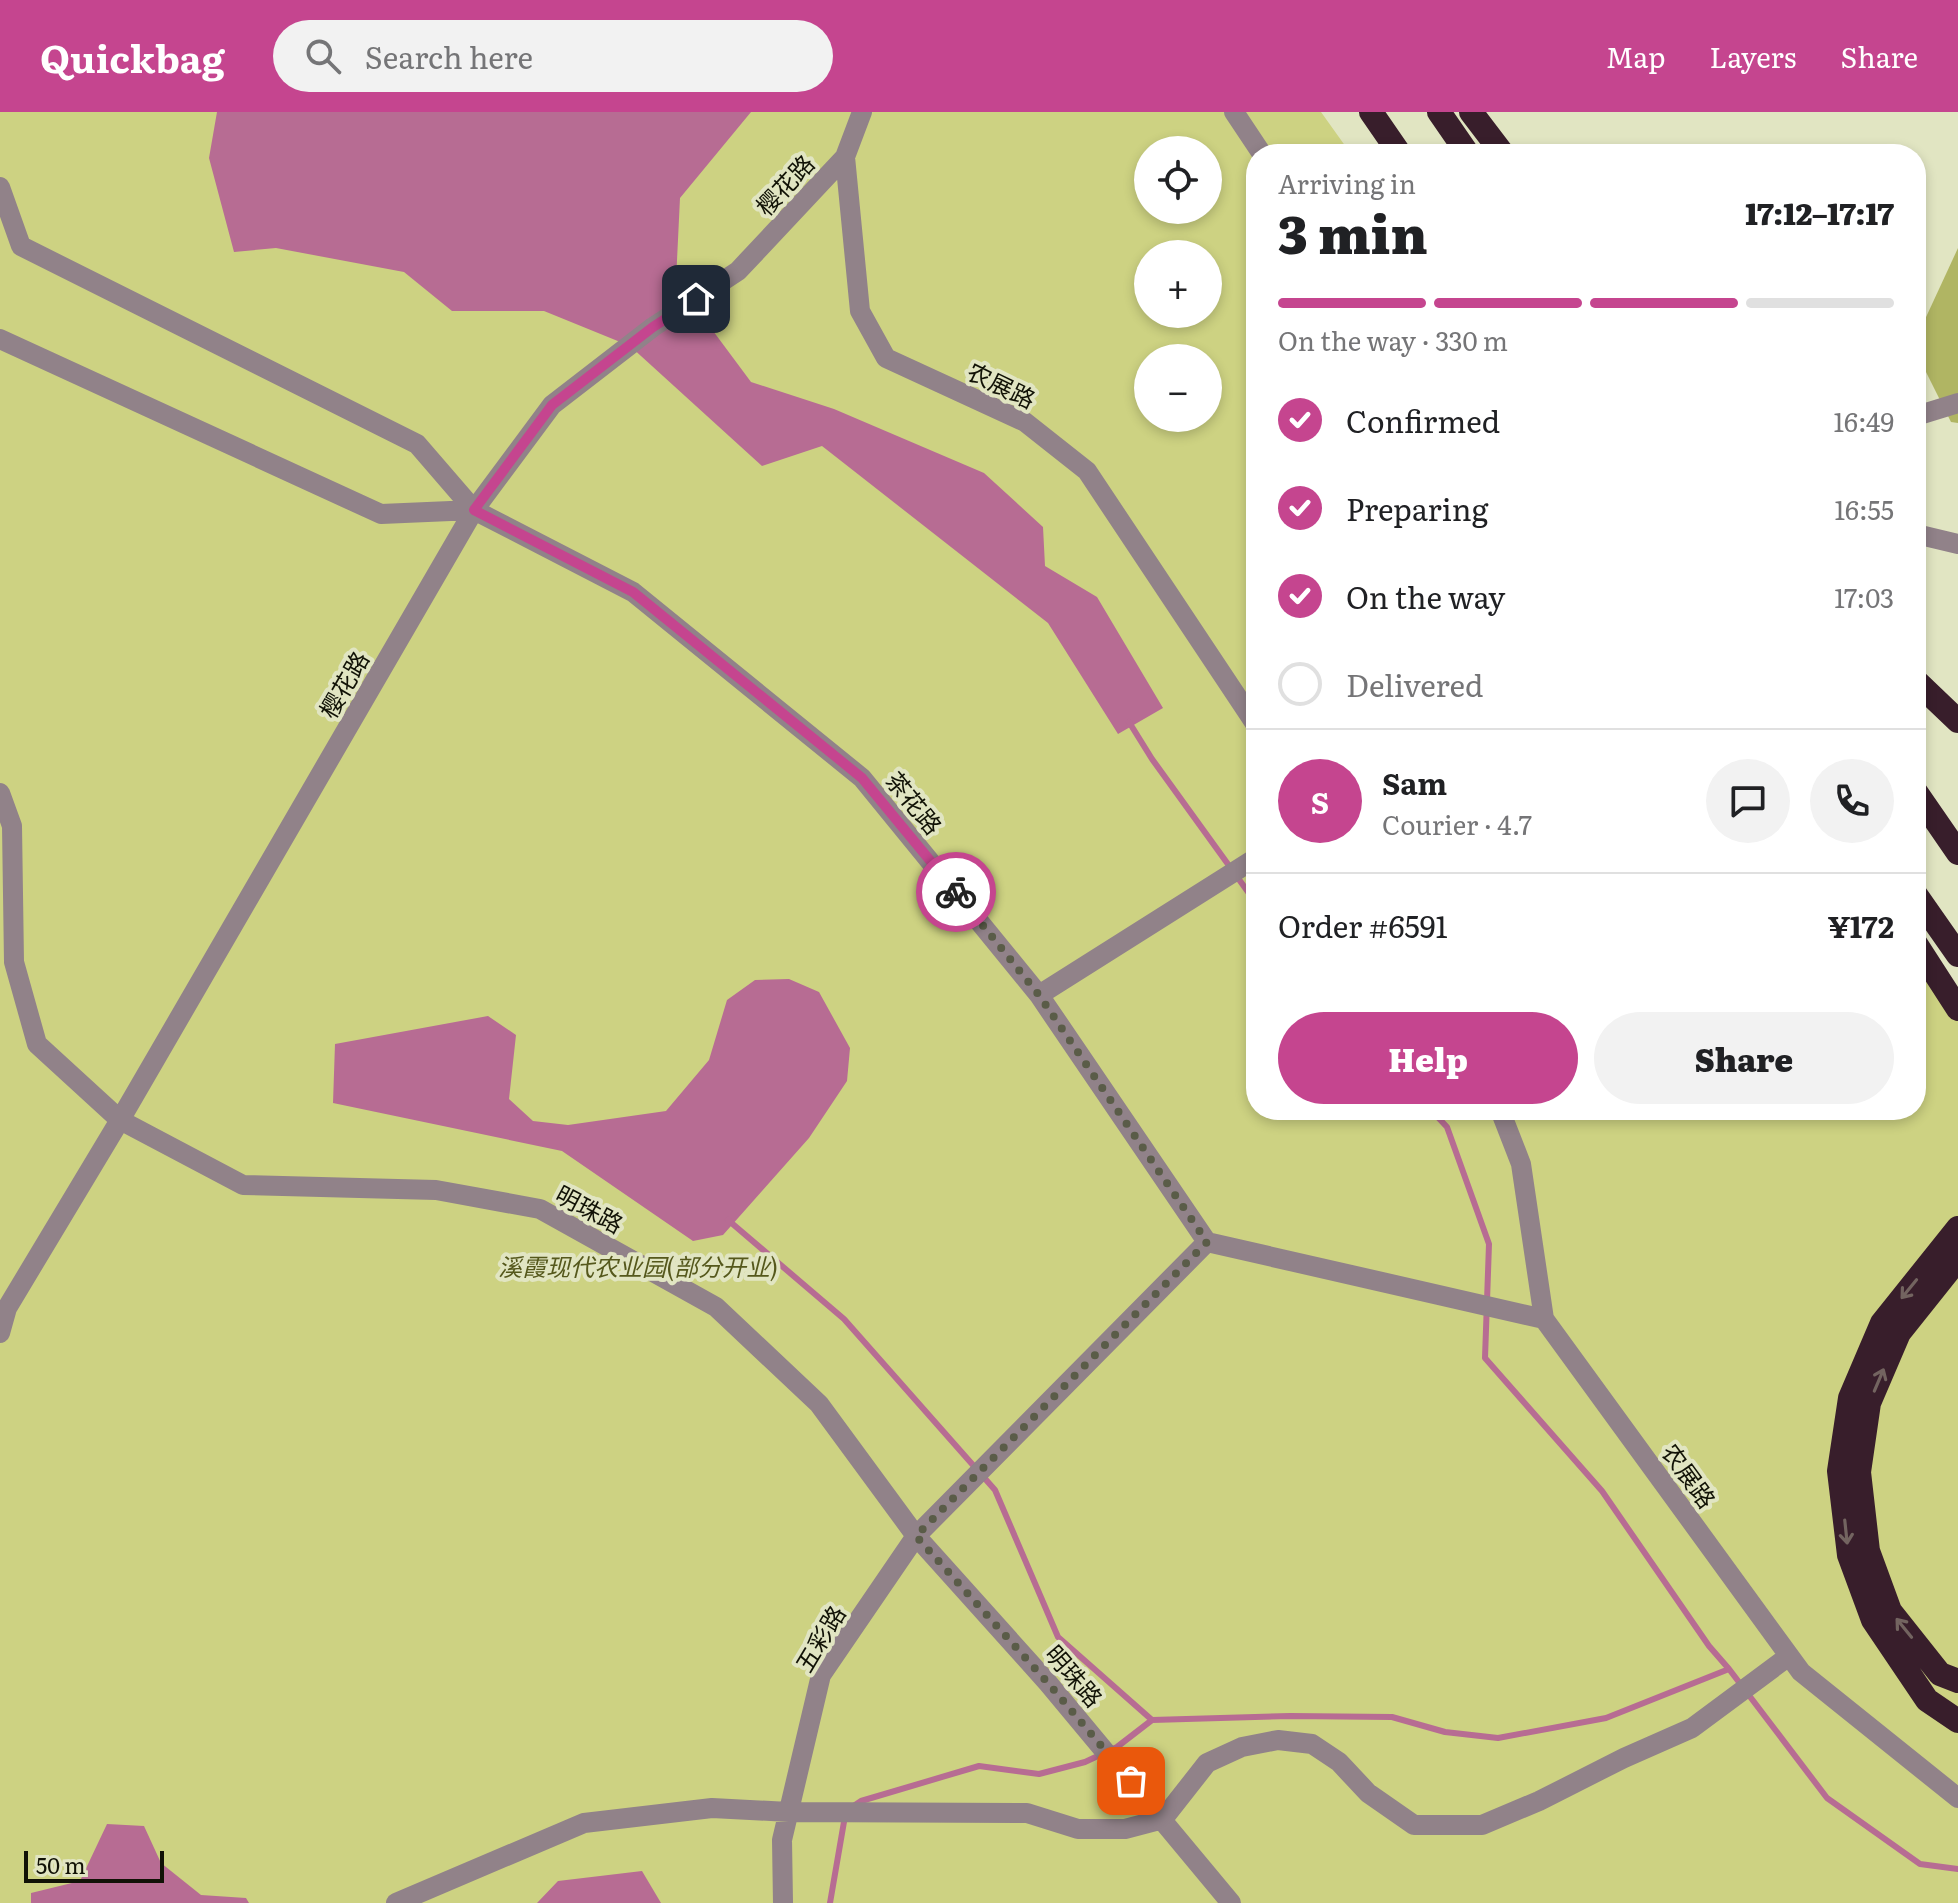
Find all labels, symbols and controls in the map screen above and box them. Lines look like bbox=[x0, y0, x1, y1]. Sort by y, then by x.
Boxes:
search box bbox=[273, 20, 833, 92]
text: Quickbag bbox=[40, 28, 225, 85]
icon: search bbox=[301, 34, 345, 78]
text: Search here bbox=[365, 34, 533, 78]
text: Map bbox=[1606, 35, 1665, 77]
text: Layers bbox=[1709, 35, 1796, 77]
text: Share bbox=[1840, 35, 1918, 77]
map controls bbox=[1134, 136, 1222, 432]
button: locate bbox=[1134, 136, 1222, 224]
street label: 樱花路 bbox=[747, 146, 821, 222]
text: Arriving in bbox=[1278, 163, 1416, 202]
text: 17:12–17:17 bbox=[1745, 190, 1894, 234]
text: 3 min bbox=[1278, 193, 1428, 270]
button: + bbox=[1134, 240, 1222, 328]
pin bbox=[662, 265, 730, 333]
icon: home bbox=[674, 277, 718, 321]
text: On the way · 330 m bbox=[1278, 320, 1508, 359]
button: − bbox=[1134, 344, 1222, 432]
street label: 农展路 bbox=[962, 352, 1042, 416]
icon: check bbox=[1278, 398, 1322, 442]
text: Confirmed bbox=[1346, 398, 1500, 442]
text: 16:49 bbox=[1833, 401, 1894, 440]
icon: check bbox=[1278, 486, 1322, 530]
text: Preparing bbox=[1346, 486, 1488, 530]
text: 16:55 bbox=[1834, 489, 1894, 528]
icon: check bbox=[1278, 574, 1322, 618]
text: On the way bbox=[1346, 574, 1505, 618]
text: 17:03 bbox=[1834, 577, 1894, 616]
street label: 樱花路 bbox=[310, 644, 376, 724]
text: Delivered bbox=[1346, 662, 1483, 706]
button: chat bbox=[1706, 759, 1790, 843]
button: phone bbox=[1810, 759, 1894, 843]
text: Sam bbox=[1382, 760, 1447, 804]
street label: 茶花路 bbox=[879, 763, 951, 841]
text: S bbox=[1311, 779, 1329, 823]
text: Courier · 4.7 bbox=[1382, 804, 1532, 843]
courier bbox=[916, 852, 996, 932]
icon: bike bbox=[934, 870, 978, 914]
text: Order #6591 bbox=[1278, 903, 1448, 947]
text: ¥172 bbox=[1827, 903, 1894, 947]
button: Help bbox=[1278, 1012, 1578, 1104]
button: Share bbox=[1594, 1012, 1894, 1104]
street label: 明珠路 bbox=[550, 1176, 630, 1240]
park label: 溪霞现代农业园(部分开业) bbox=[498, 1248, 778, 1283]
one-way arrow bbox=[1901, 1278, 1918, 1299]
one-way arrow bbox=[1872, 1368, 1887, 1392]
street label: 农展路 bbox=[1655, 1436, 1725, 1514]
one-way arrow bbox=[1838, 1518, 1853, 1545]
street label: 五彩路 bbox=[785, 1598, 853, 1678]
one-way arrow bbox=[1895, 1618, 1912, 1639]
street label: 明珠路 bbox=[1038, 1636, 1112, 1714]
pin bbox=[1097, 1747, 1165, 1815]
icon: bag bbox=[1109, 1759, 1153, 1803]
scale bar bbox=[24, 1847, 164, 1883]
text: 50 m bbox=[36, 1848, 86, 1881]

